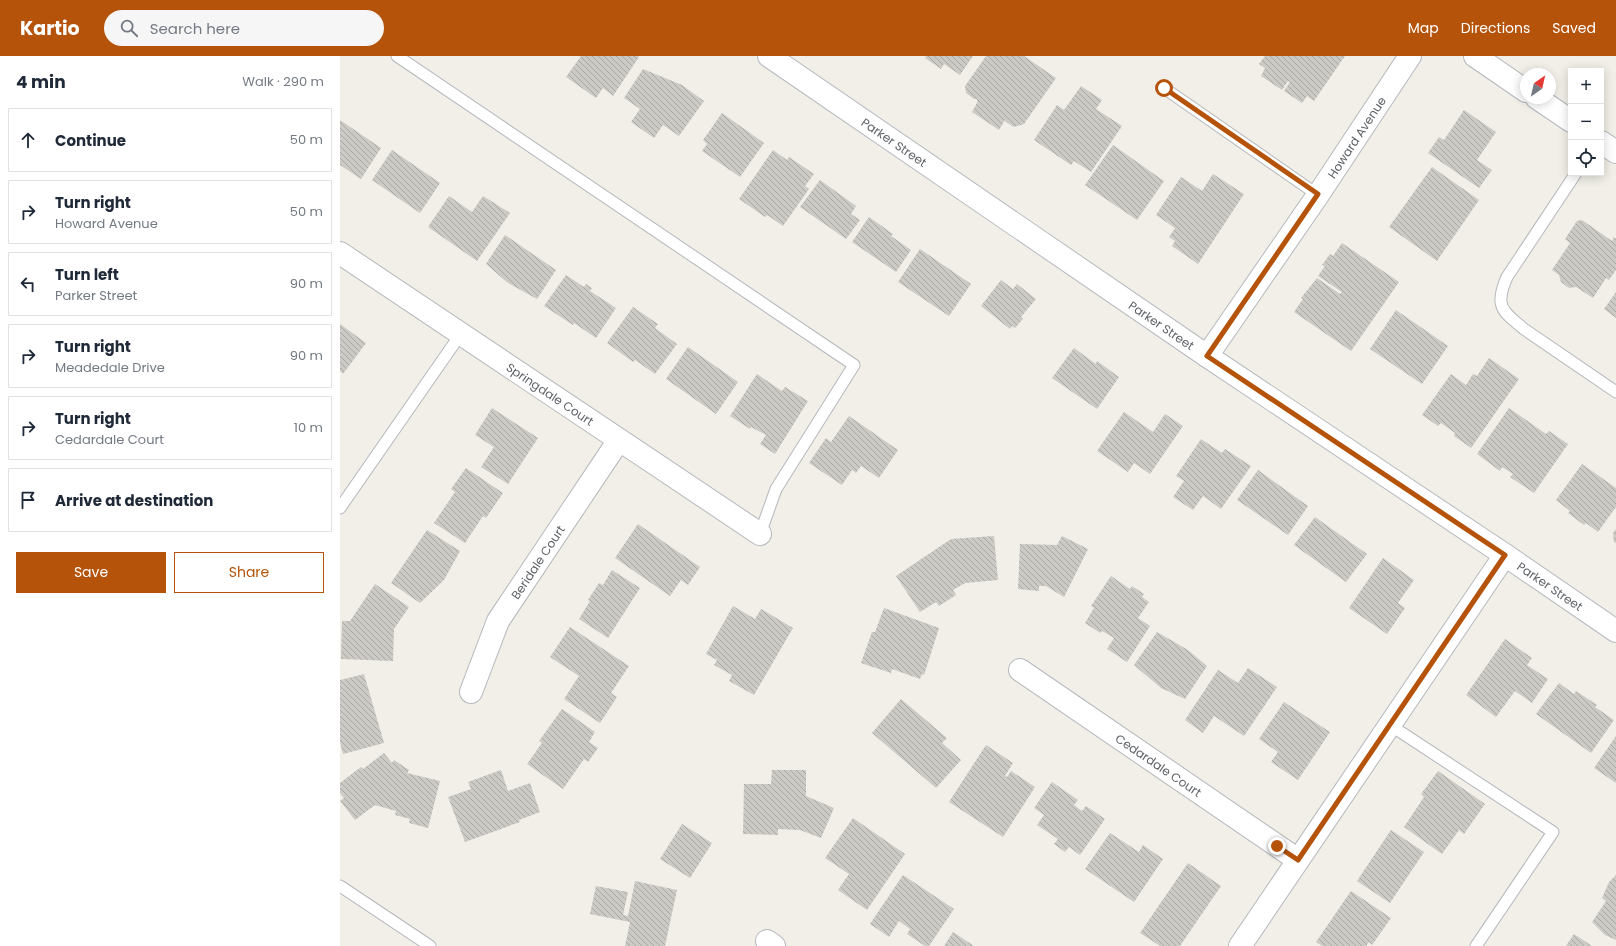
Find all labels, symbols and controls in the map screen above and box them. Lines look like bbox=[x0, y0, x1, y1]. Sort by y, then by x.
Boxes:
search box bbox=[104, 10, 384, 46]
text: Kartio bbox=[20, 15, 80, 42]
icon: search bbox=[118, 17, 140, 39]
text: Search here bbox=[150, 18, 240, 39]
text: Map bbox=[1408, 18, 1439, 38]
text: Directions bbox=[1461, 18, 1530, 38]
text: Saved bbox=[1552, 18, 1596, 38]
north arrow bbox=[1520, 68, 1556, 104]
map controls bbox=[1568, 68, 1604, 176]
button: + bbox=[1568, 68, 1604, 104]
text: 4 min bbox=[16, 70, 66, 94]
text: Walk · 290 m bbox=[242, 72, 324, 91]
route start bbox=[1155, 79, 1173, 97]
street label: Howard Avenue bbox=[1323, 93, 1390, 181]
button: − bbox=[1568, 104, 1604, 140]
street label: Parker Street bbox=[858, 113, 931, 170]
icon: ahead bbox=[17, 129, 39, 151]
text: Continue bbox=[55, 130, 126, 151]
text: 50 m bbox=[290, 130, 323, 149]
button: locate bbox=[1568, 140, 1604, 176]
text: Turn right bbox=[55, 192, 131, 213]
icon: right bbox=[17, 201, 39, 223]
text: 50 m bbox=[290, 202, 323, 221]
text: Howard Avenue bbox=[55, 214, 158, 233]
text: Turn left bbox=[55, 264, 119, 285]
icon: left bbox=[17, 273, 39, 295]
text: 90 m bbox=[290, 274, 323, 293]
text: Parker Street bbox=[55, 286, 137, 305]
street label: Parker Street bbox=[1126, 296, 1198, 353]
text: Turn right bbox=[55, 336, 131, 357]
icon: right bbox=[17, 345, 39, 367]
text: 90 m bbox=[290, 346, 323, 365]
text: Meadedale Drive bbox=[55, 358, 165, 377]
street label: Springdale Court bbox=[503, 358, 597, 429]
text: Turn right bbox=[55, 408, 131, 429]
icon: right bbox=[17, 417, 39, 439]
text: 10 m bbox=[294, 418, 323, 437]
text: Cedardale Court bbox=[55, 430, 164, 449]
icon: arrive bbox=[17, 489, 39, 511]
text: Arrive at destination bbox=[55, 490, 213, 511]
street label: Beridale Court bbox=[507, 522, 568, 602]
button: Save bbox=[16, 552, 166, 593]
button: Share bbox=[174, 552, 324, 593]
street label: Parker Street bbox=[1514, 557, 1586, 614]
street label: Cedardale Court bbox=[1112, 729, 1205, 800]
route end bbox=[1268, 837, 1286, 855]

